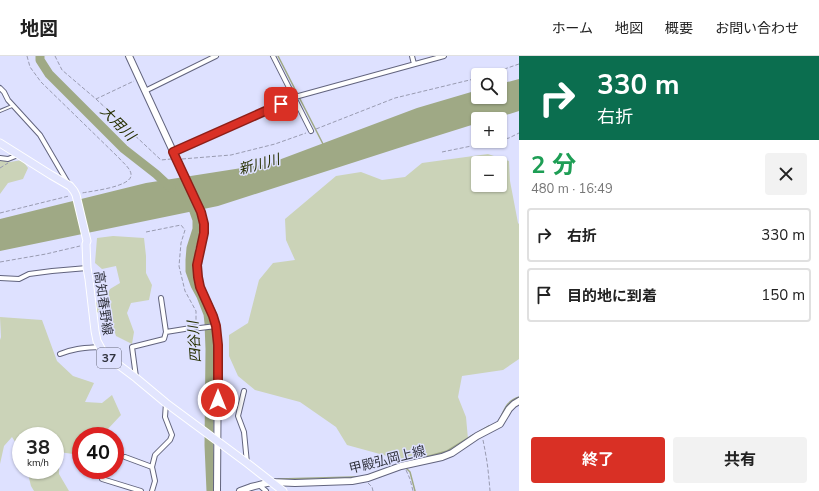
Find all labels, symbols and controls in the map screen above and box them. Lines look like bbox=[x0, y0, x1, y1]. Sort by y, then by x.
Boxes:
text: 地図 bbox=[20, 16, 58, 42]
text: ホーム bbox=[551, 19, 593, 38]
text: 地図 bbox=[615, 19, 643, 38]
text: 概要 bbox=[665, 19, 693, 38]
text: お問い合わせ bbox=[715, 19, 799, 38]
text: 330 m bbox=[597, 66, 680, 104]
map controls bbox=[471, 68, 507, 192]
button: search bbox=[471, 68, 507, 104]
icon: right bbox=[531, 72, 583, 124]
pin bbox=[264, 87, 298, 121]
icon: arrive bbox=[270, 93, 292, 115]
water label: 大用川 bbox=[96, 102, 141, 146]
text: 右折 bbox=[597, 105, 633, 129]
button: + bbox=[471, 112, 507, 148]
water label: 新川川 bbox=[236, 149, 284, 179]
text: 2 分 bbox=[531, 149, 576, 181]
button: close bbox=[765, 153, 807, 195]
button: − bbox=[471, 156, 507, 192]
text: 480 m · 16:49 bbox=[531, 180, 613, 198]
icon: right bbox=[533, 224, 555, 246]
text: 330 m bbox=[761, 225, 805, 245]
text: 右折 bbox=[567, 226, 597, 246]
street label: 高知春野線 bbox=[90, 270, 116, 337]
icon: arrive bbox=[533, 284, 555, 306]
text: 150 m bbox=[761, 285, 805, 305]
text: 目的地に到着 bbox=[567, 286, 657, 306]
water label: 四谷川 bbox=[183, 318, 205, 364]
road number: 37 bbox=[97, 348, 121, 368]
position arrow bbox=[197, 379, 239, 421]
speed limit sign: 40 bbox=[72, 427, 124, 479]
text: 38 bbox=[26, 434, 50, 461]
button: 終了 bbox=[531, 437, 665, 483]
button: 共有 bbox=[673, 437, 807, 483]
street label: 甲殿弘岡上線 bbox=[347, 442, 427, 478]
text: km/h bbox=[27, 456, 49, 470]

